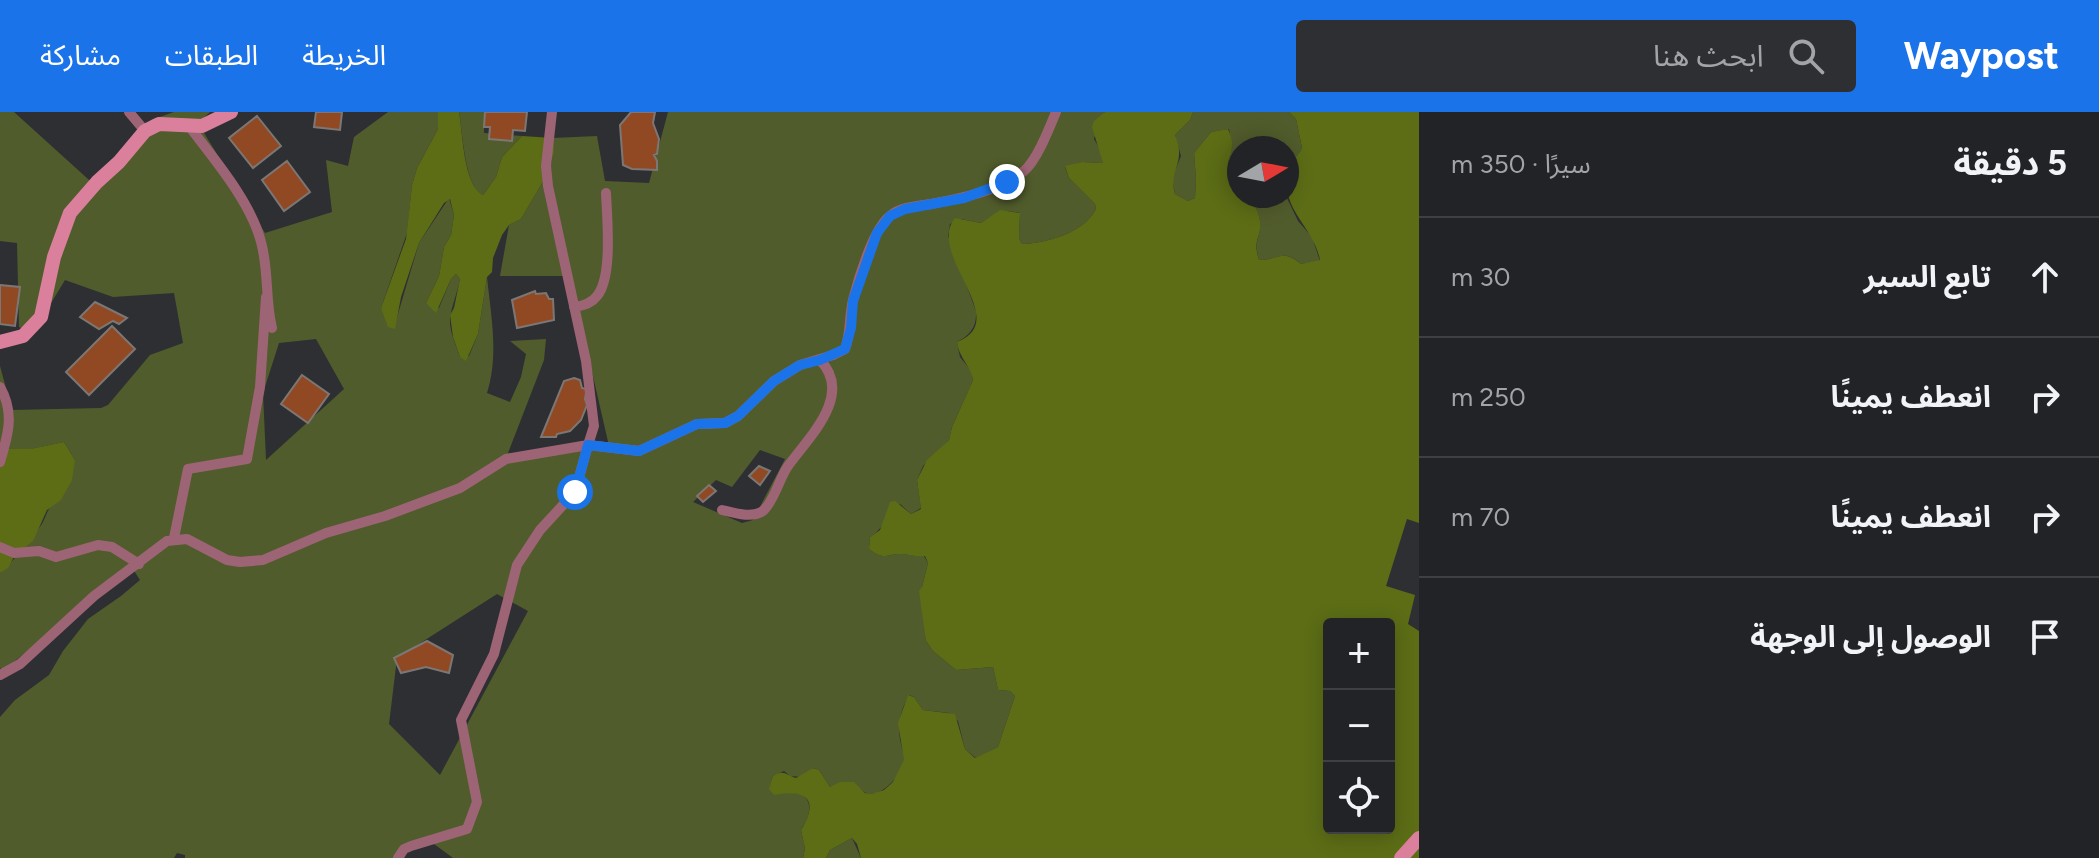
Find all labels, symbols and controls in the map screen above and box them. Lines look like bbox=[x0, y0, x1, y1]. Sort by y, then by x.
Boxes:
search box bbox=[1296, 20, 1856, 92]
text: Waypost bbox=[1904, 33, 2059, 79]
icon: search bbox=[1784, 34, 1828, 78]
text: ابحث هنا bbox=[1653, 37, 1764, 74]
text: مشاركة bbox=[40, 38, 121, 72]
text: الطبقات bbox=[165, 38, 258, 72]
text: الخريطة bbox=[302, 38, 386, 72]
north arrow bbox=[1227, 136, 1299, 208]
text: 5 دقيقة bbox=[1954, 143, 2067, 184]
text: سيرًا · 350 m bbox=[1451, 148, 1591, 180]
route end bbox=[989, 164, 1025, 200]
icon: ahead bbox=[2023, 255, 2067, 299]
text: تابع السير bbox=[1864, 258, 1991, 295]
text: 30 m bbox=[1451, 261, 1510, 293]
icon: right bbox=[2023, 375, 2067, 419]
text: انعطف يمينًا bbox=[1830, 378, 1991, 415]
text: 250 m bbox=[1451, 381, 1526, 413]
route start bbox=[557, 474, 593, 510]
icon: right bbox=[2023, 495, 2067, 539]
text: انعطف يمينًا bbox=[1830, 498, 1991, 535]
text: 70 m bbox=[1451, 501, 1510, 533]
icon: arrive bbox=[2023, 615, 2067, 659]
map controls bbox=[1323, 618, 1395, 834]
button: + bbox=[1323, 618, 1395, 690]
text: الوصول إلى الوجهة bbox=[1750, 618, 1991, 655]
button: − bbox=[1323, 690, 1395, 762]
button: locate bbox=[1323, 762, 1395, 834]

